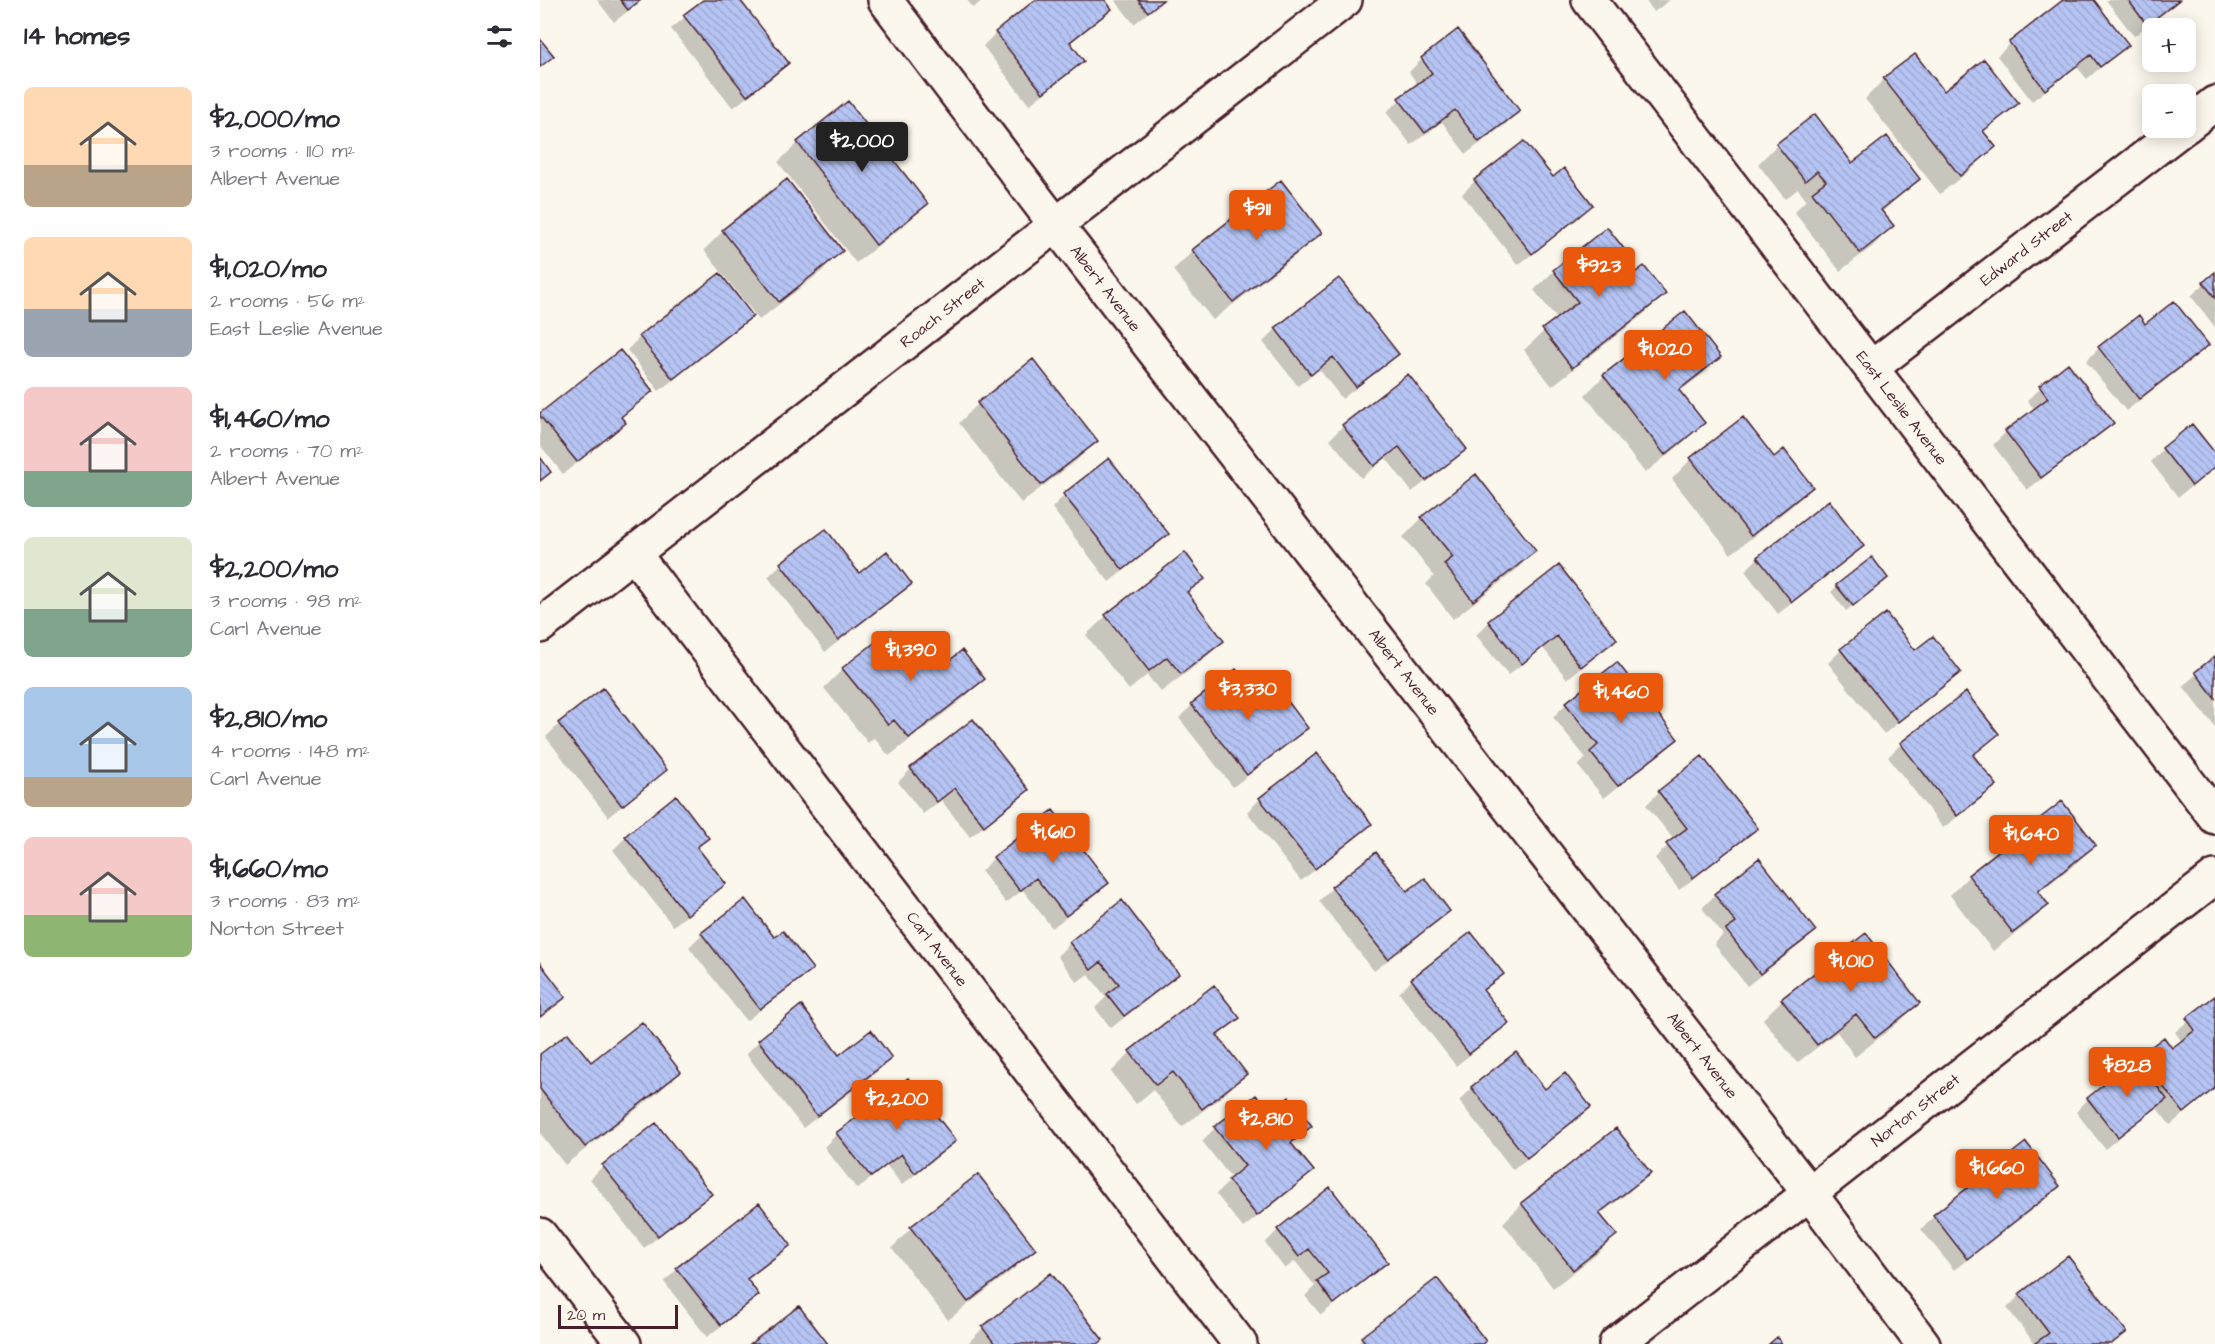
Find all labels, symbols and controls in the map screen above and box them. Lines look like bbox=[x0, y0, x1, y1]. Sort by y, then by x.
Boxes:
text: 14 homes bbox=[24, 18, 130, 54]
map controls bbox=[2142, 18, 2196, 138]
button: + bbox=[2142, 18, 2196, 72]
icon: filters bbox=[483, 20, 516, 53]
button: − bbox=[2142, 84, 2196, 138]
text: $2,000/mo bbox=[210, 101, 340, 137]
icon: home bbox=[72, 111, 144, 183]
pin: $2,000 bbox=[813, 122, 911, 173]
text: $2,000 bbox=[830, 127, 894, 155]
text: 3 rooms · 110 m² bbox=[210, 137, 355, 165]
text: Albert Avenue bbox=[210, 165, 340, 193]
pin: $911 bbox=[1221, 190, 1293, 241]
text: $911 bbox=[1243, 195, 1271, 223]
street label: Edward Street bbox=[1975, 205, 2078, 291]
street label: Albert Avenue bbox=[1065, 241, 1146, 337]
pin: $923 bbox=[1563, 247, 1635, 298]
text: $1,020/mo bbox=[210, 251, 327, 287]
text: $923 bbox=[1577, 252, 1621, 280]
icon: home bbox=[72, 261, 144, 333]
street label: Roach Street bbox=[895, 272, 990, 353]
text: 2 rooms · 56 m² bbox=[210, 287, 365, 315]
text: East Leslie Avenue bbox=[210, 315, 383, 343]
pin: $1,020 bbox=[1616, 330, 1714, 381]
text: $1,020 bbox=[1638, 335, 1692, 363]
street label: East Leslie Avenue bbox=[1851, 346, 1953, 470]
text: $1,460/mo bbox=[210, 401, 330, 437]
icon: home bbox=[72, 411, 144, 483]
text: 2 rooms · 70 m² bbox=[210, 437, 363, 465]
text: Albert Avenue bbox=[210, 465, 340, 493]
text: $2,200/mo bbox=[210, 551, 338, 587]
icon: home bbox=[72, 561, 144, 633]
text: 3 rooms · 98 m² bbox=[210, 587, 362, 615]
text: Carl Avenue bbox=[210, 615, 322, 643]
street label: Albert Avenue bbox=[1363, 624, 1445, 720]
pin: $1,390 bbox=[862, 631, 960, 682]
text: $1,390 bbox=[885, 636, 937, 664]
pin: $3,330 bbox=[1199, 670, 1297, 721]
pin: $1,460 bbox=[1572, 673, 1670, 724]
text: $3,330 bbox=[1219, 675, 1277, 703]
text: $1,460 bbox=[1593, 678, 1649, 706]
text: $2,810/mo bbox=[210, 701, 327, 737]
icon: home bbox=[72, 711, 144, 783]
text: 4 rooms · 148 m² bbox=[210, 737, 370, 765]
text: Carl Avenue bbox=[210, 765, 322, 793]
pin: $1,610 bbox=[1004, 813, 1102, 864]
pin: $1,640 bbox=[1982, 815, 2080, 866]
text: $1,610 bbox=[1031, 818, 1075, 846]
text: $1,640 bbox=[2003, 820, 2059, 848]
text: $1,660/mo bbox=[210, 851, 328, 887]
icon: home bbox=[72, 861, 144, 933]
text: 3 rooms · 83 m² bbox=[210, 887, 360, 915]
street label: Carl Avenue bbox=[901, 907, 973, 991]
text: Norton Street bbox=[210, 915, 344, 943]
pin: $1,010 bbox=[1802, 942, 1900, 993]
text: $1,010 bbox=[1828, 947, 1874, 975]
street label: Albert Avenue bbox=[1662, 1008, 1743, 1104]
pin: $828 bbox=[2091, 1047, 2163, 1098]
text: $828 bbox=[2103, 1052, 2151, 1080]
street label: Norton Street bbox=[1867, 1068, 1965, 1152]
pin: $2,200 bbox=[848, 1080, 946, 1131]
text: $2,200 bbox=[866, 1085, 928, 1113]
pin: $2,810 bbox=[1217, 1100, 1315, 1151]
text: $2,810 bbox=[1239, 1105, 1293, 1133]
pin: $1,660 bbox=[1948, 1149, 2046, 1200]
text: $1,660 bbox=[1970, 1154, 2024, 1182]
scale bar bbox=[558, 1302, 678, 1330]
text: 20 m bbox=[567, 1304, 605, 1326]

